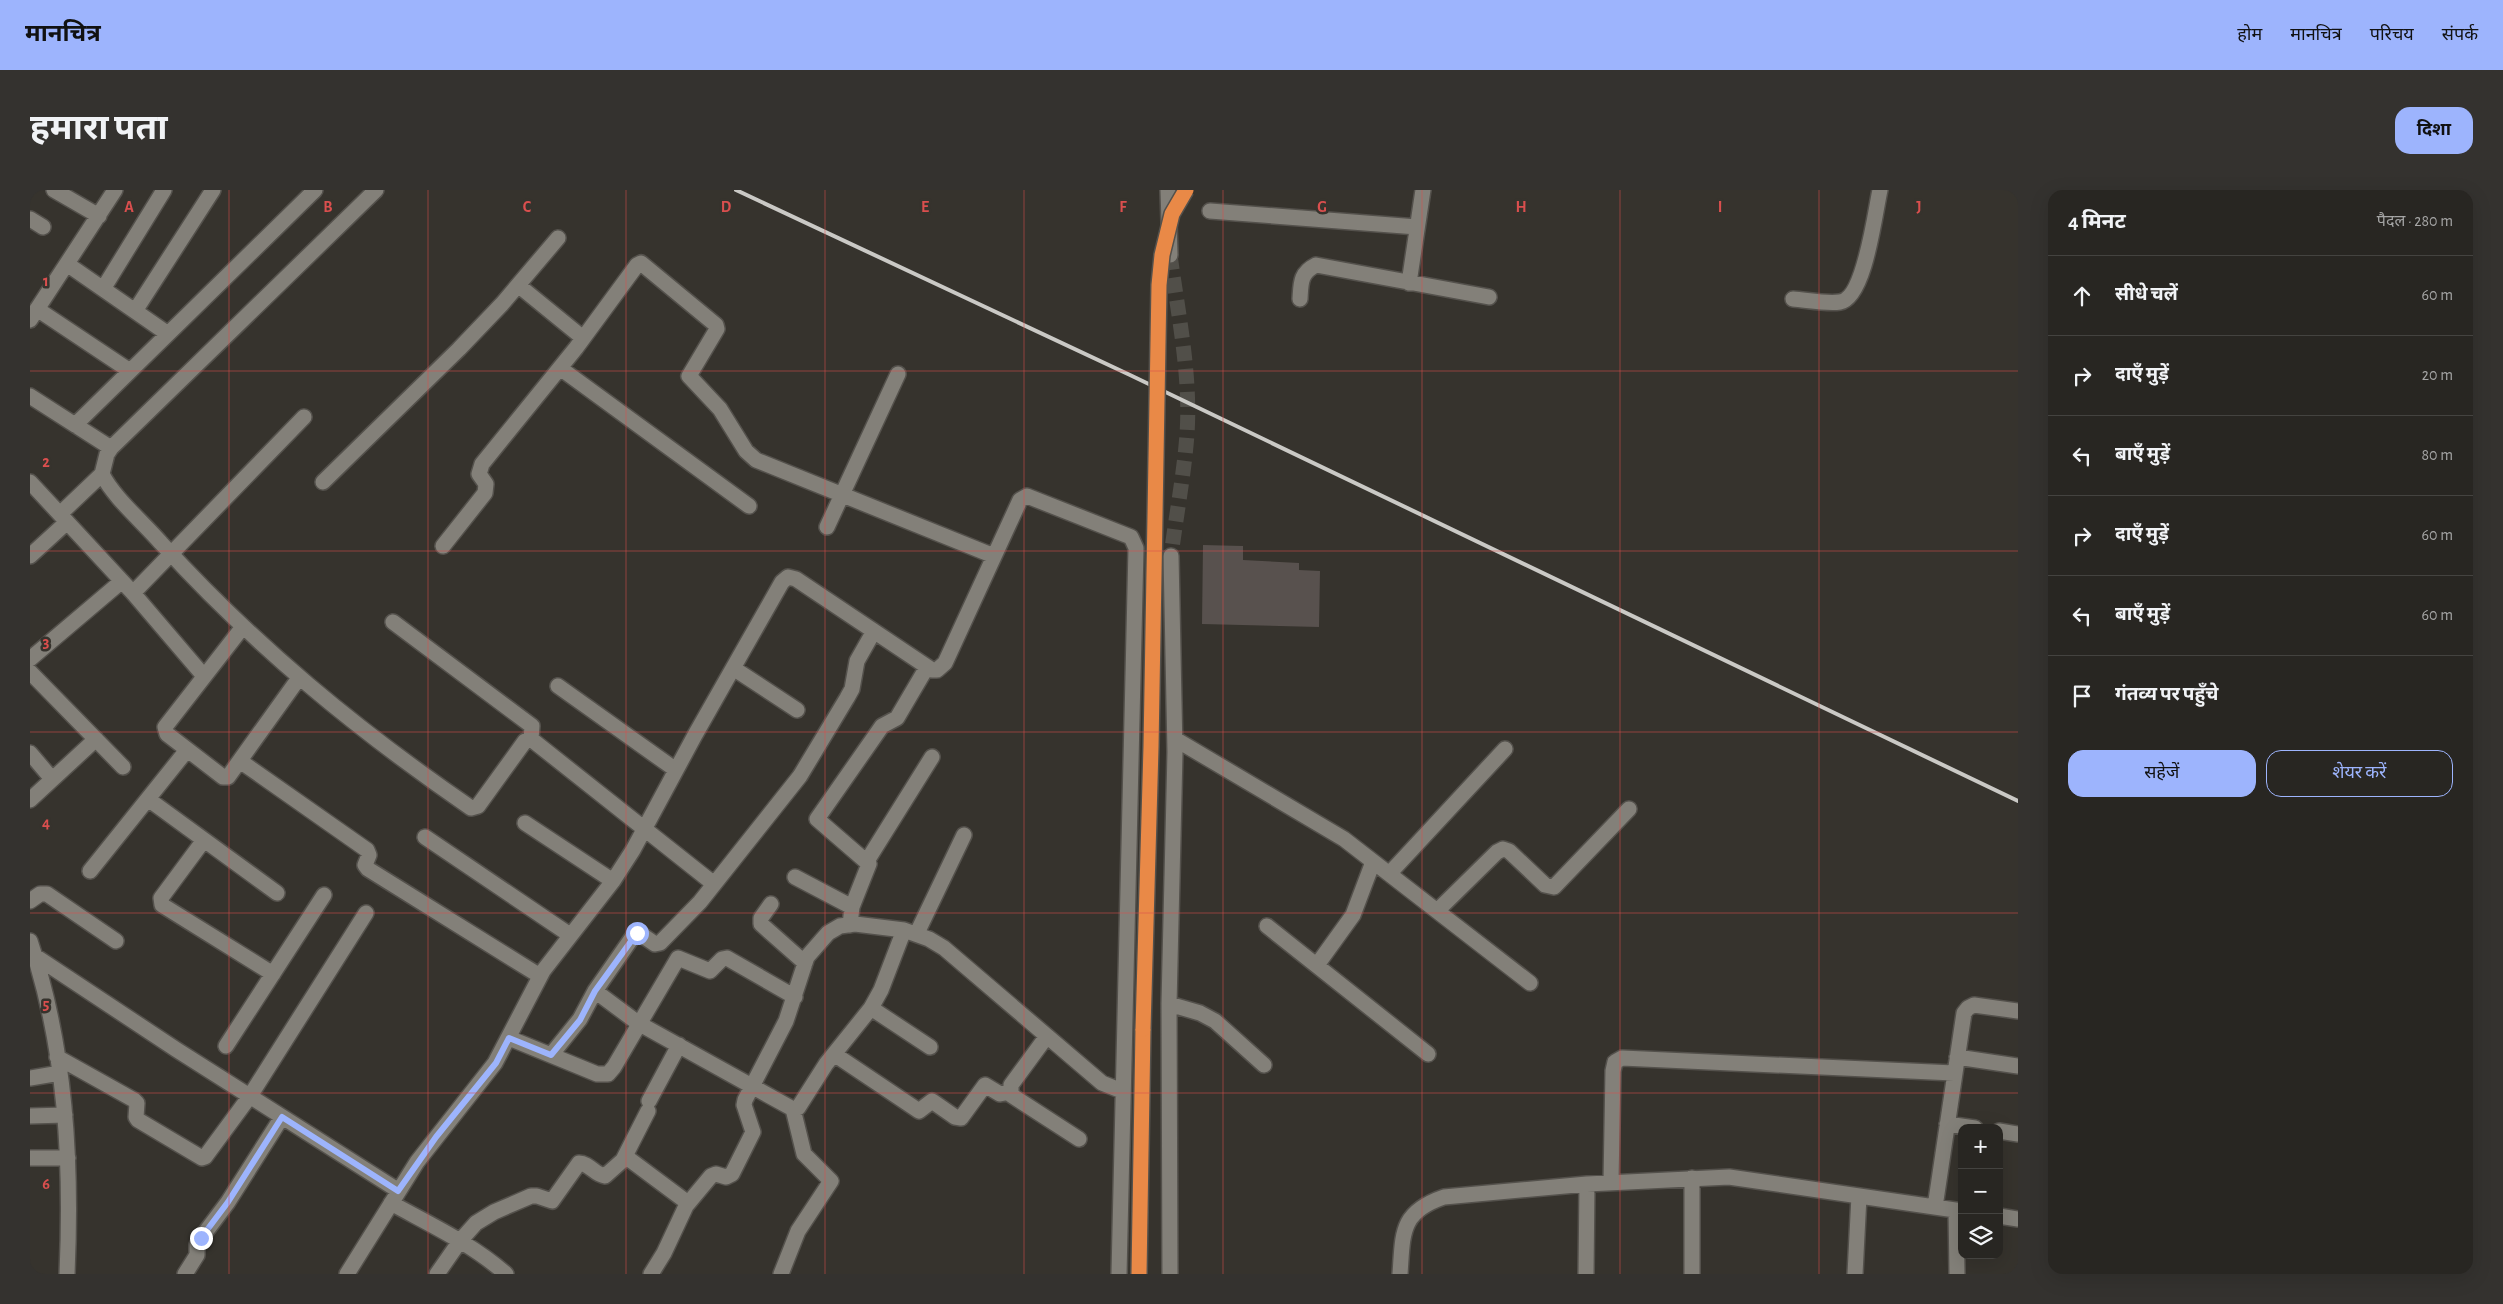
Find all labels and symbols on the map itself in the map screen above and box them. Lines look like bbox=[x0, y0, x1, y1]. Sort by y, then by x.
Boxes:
text: A bbox=[124, 199, 134, 215]
text: B bbox=[323, 199, 333, 215]
text: C bbox=[523, 199, 532, 215]
text: D bbox=[721, 199, 732, 215]
text: E bbox=[921, 199, 929, 215]
text: F bbox=[1119, 199, 1127, 215]
text: G bbox=[1317, 199, 1327, 215]
text: H bbox=[1515, 199, 1527, 215]
text: I bbox=[1718, 199, 1722, 215]
text: J bbox=[1916, 199, 1922, 215]
text: 1 bbox=[43, 273, 49, 289]
text: 2 bbox=[42, 454, 50, 470]
text: 3 bbox=[43, 634, 50, 650]
text: 4 bbox=[42, 815, 50, 831]
route start bbox=[626, 922, 649, 945]
text: 5 bbox=[43, 996, 50, 1012]
text: 6 bbox=[42, 1176, 50, 1192]
route end bbox=[190, 1227, 213, 1250]

